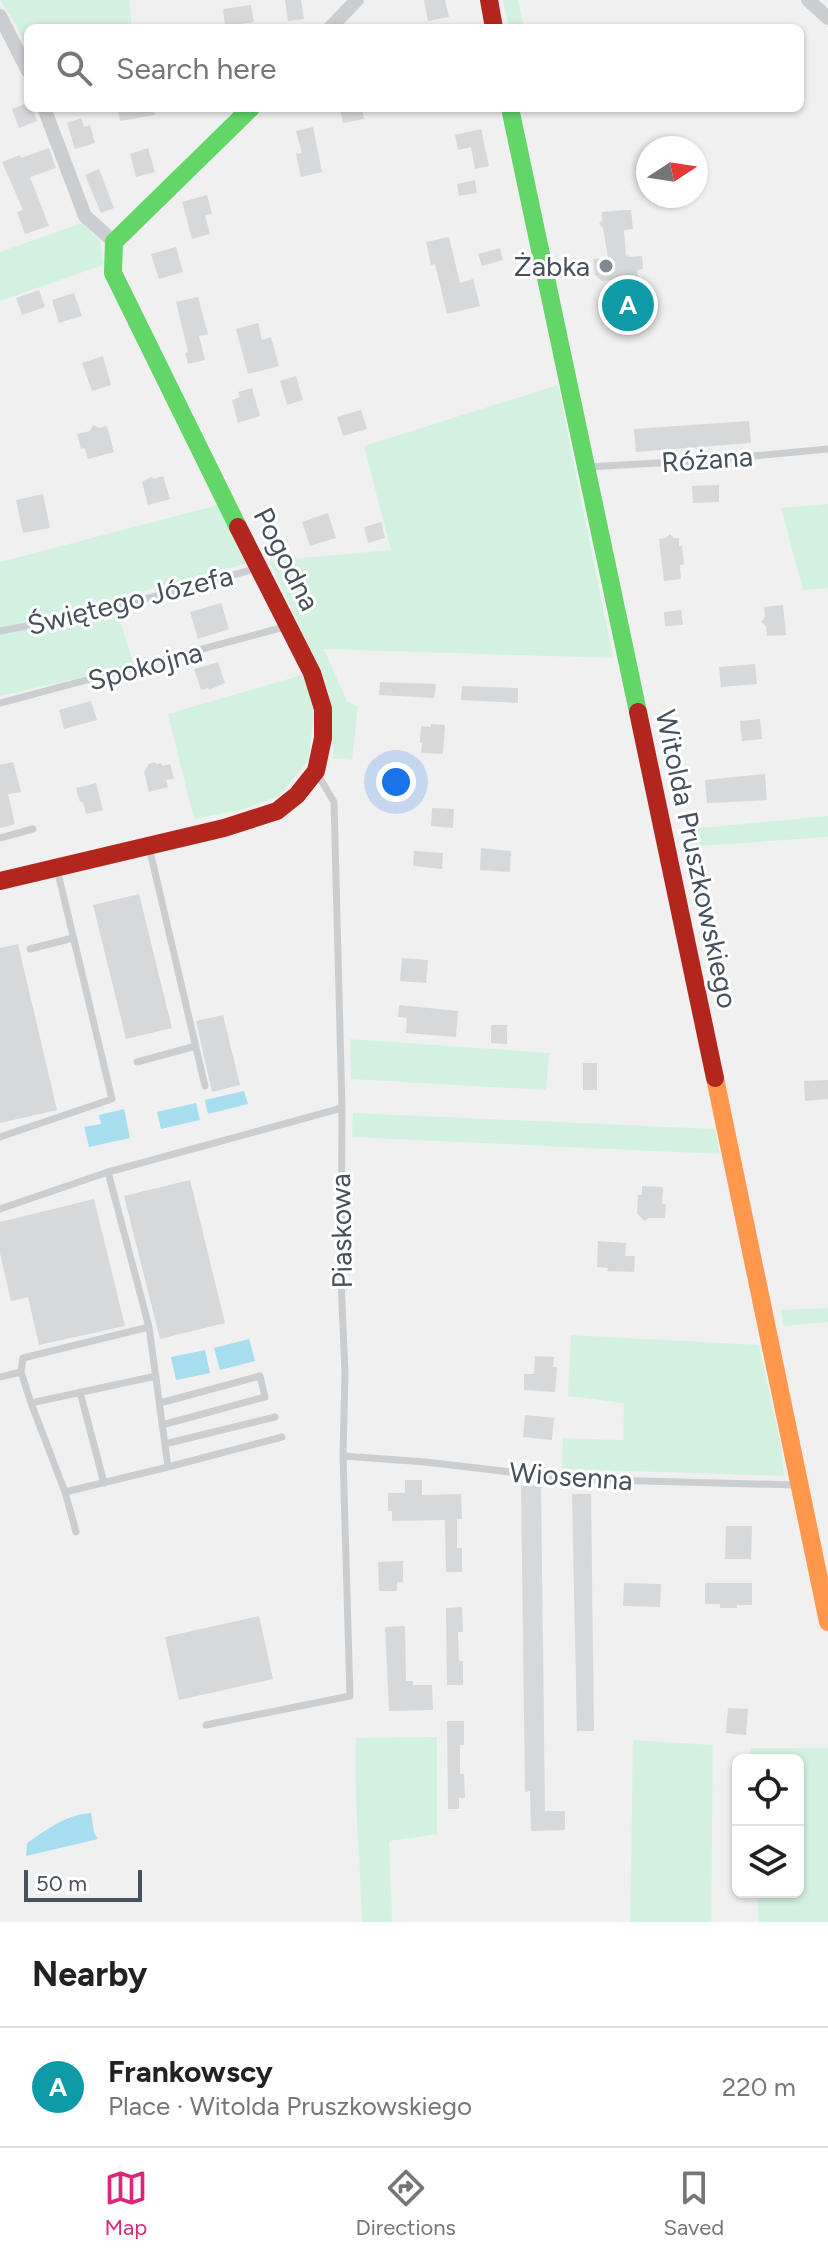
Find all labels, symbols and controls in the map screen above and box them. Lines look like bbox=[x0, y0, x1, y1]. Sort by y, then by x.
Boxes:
search box bbox=[24, 24, 804, 112]
icon: search bbox=[52, 46, 96, 90]
text: Search here bbox=[116, 50, 276, 87]
north arrow bbox=[636, 136, 708, 208]
place label: Żabka bbox=[514, 249, 590, 283]
marker: Żabka bbox=[597, 257, 615, 275]
pin: A bbox=[602, 275, 654, 335]
street label: Różana bbox=[660, 439, 754, 479]
street label: Pogodna bbox=[247, 502, 327, 616]
street label: Świętego Józefa bbox=[24, 558, 236, 642]
street label: Spokojna bbox=[84, 634, 206, 698]
street label: Witolda Pruszkowskiego bbox=[649, 707, 745, 1011]
your location bbox=[376, 762, 416, 802]
street label: Piaskowa bbox=[323, 1173, 359, 1289]
street label: Wiosenna bbox=[508, 1455, 634, 1497]
map controls bbox=[732, 1754, 804, 1898]
button: locate bbox=[732, 1754, 804, 1826]
button: layers bbox=[732, 1826, 804, 1898]
scale bar bbox=[24, 1866, 142, 1902]
text: 50 m bbox=[36, 1870, 87, 1897]
text: Nearby bbox=[32, 1954, 147, 1995]
text: Frankowscy bbox=[108, 2053, 273, 2090]
text: A bbox=[49, 2071, 67, 2103]
text: 220 m bbox=[722, 2071, 796, 2103]
text: Place · Witolda Pruszkowskiego bbox=[108, 2090, 472, 2122]
tab: Map bbox=[104, 2166, 148, 2241]
tab: Directions bbox=[356, 2166, 456, 2241]
tab: Saved bbox=[663, 2166, 724, 2241]

